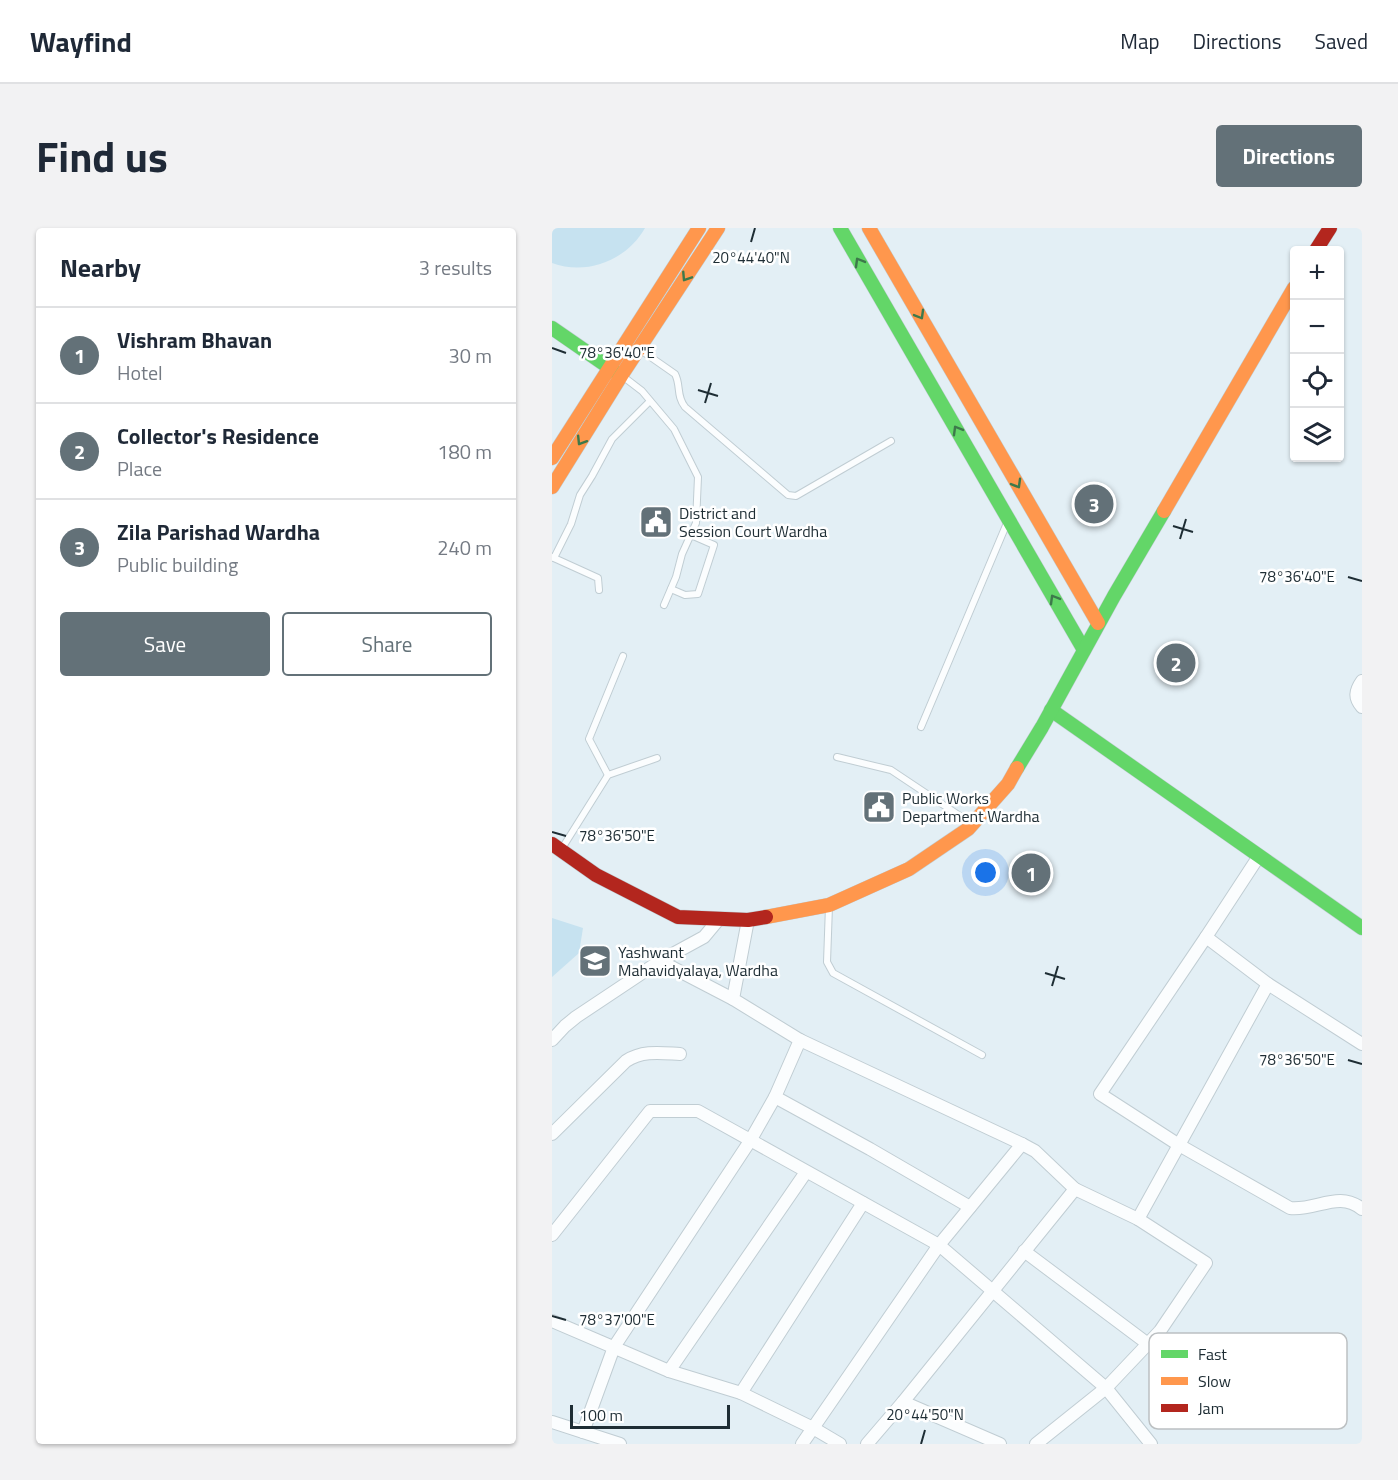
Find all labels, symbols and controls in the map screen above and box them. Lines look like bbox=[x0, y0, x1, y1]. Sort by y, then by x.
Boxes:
text: Wayfind bbox=[30, 20, 132, 63]
text: Map bbox=[1120, 25, 1160, 57]
text: Directions bbox=[1193, 25, 1282, 57]
text: Saved bbox=[1315, 25, 1368, 57]
text: Find us bbox=[36, 124, 168, 188]
button: Directions bbox=[1216, 125, 1362, 187]
text: 20°44'40"N bbox=[712, 246, 790, 269]
map controls bbox=[1290, 246, 1344, 462]
button: + bbox=[1290, 246, 1344, 300]
text: Nearby bbox=[60, 248, 141, 287]
text: 3 results bbox=[419, 252, 492, 283]
one-way arrow bbox=[855, 258, 866, 268]
one-way arrow bbox=[682, 270, 693, 281]
button: − bbox=[1290, 300, 1344, 354]
one-way arrow bbox=[913, 309, 924, 319]
text: Vishram Bhavan bbox=[117, 323, 272, 357]
text: 1 bbox=[74, 340, 85, 371]
text: 30 m bbox=[448, 340, 492, 371]
text: 78°36'40"E bbox=[579, 341, 655, 364]
button: locate bbox=[1290, 354, 1344, 408]
text: Hotel bbox=[117, 357, 163, 388]
button: layers bbox=[1290, 408, 1344, 462]
text: Collector's Residence bbox=[117, 419, 319, 453]
one-way arrow bbox=[953, 426, 964, 437]
one-way arrow bbox=[576, 435, 588, 445]
text: 2 bbox=[74, 436, 85, 467]
text: 180 m bbox=[437, 436, 492, 467]
text: Place bbox=[117, 453, 162, 484]
one-way arrow bbox=[1010, 478, 1022, 488]
pin: 3 bbox=[1074, 482, 1114, 526]
place label: District and Session Court Wardha bbox=[679, 501, 827, 543]
public building icon: District and Session Court Wardha bbox=[638, 504, 674, 540]
text: Zila Parishad Wardha bbox=[117, 515, 320, 549]
text: 3 bbox=[74, 532, 85, 563]
text: 240 m bbox=[437, 532, 492, 563]
text: Public building bbox=[117, 549, 238, 580]
text: 78°36'40"E bbox=[1259, 565, 1335, 588]
one-way arrow bbox=[1050, 595, 1062, 605]
button: Save bbox=[60, 612, 270, 676]
button: Share bbox=[282, 612, 492, 676]
pin: 2 bbox=[1156, 640, 1196, 686]
place label: Public Works Department Wardha bbox=[902, 786, 1040, 828]
public building icon: Public Works Department Wardha bbox=[861, 789, 897, 825]
text: 78°36'50"E bbox=[579, 824, 655, 847]
pin: 1 bbox=[1012, 850, 1050, 896]
your location bbox=[971, 858, 1000, 887]
place label: Yashwant Mahavidyalaya, Wardha bbox=[618, 940, 778, 982]
school or university icon: Yashwant Mahavidyalaya, Wardha bbox=[577, 943, 613, 979]
text: 78°36'50"E bbox=[1259, 1048, 1335, 1071]
text: 78°37'00"E bbox=[579, 1308, 655, 1331]
legend bbox=[1149, 1333, 1347, 1429]
text: Fast bbox=[1198, 1342, 1227, 1366]
text: Slow bbox=[1198, 1369, 1231, 1393]
text: Jam bbox=[1198, 1396, 1224, 1420]
scale bar bbox=[570, 1402, 730, 1430]
text: 100 m bbox=[579, 1403, 623, 1427]
text: 20°44'50"N bbox=[886, 1403, 964, 1426]

